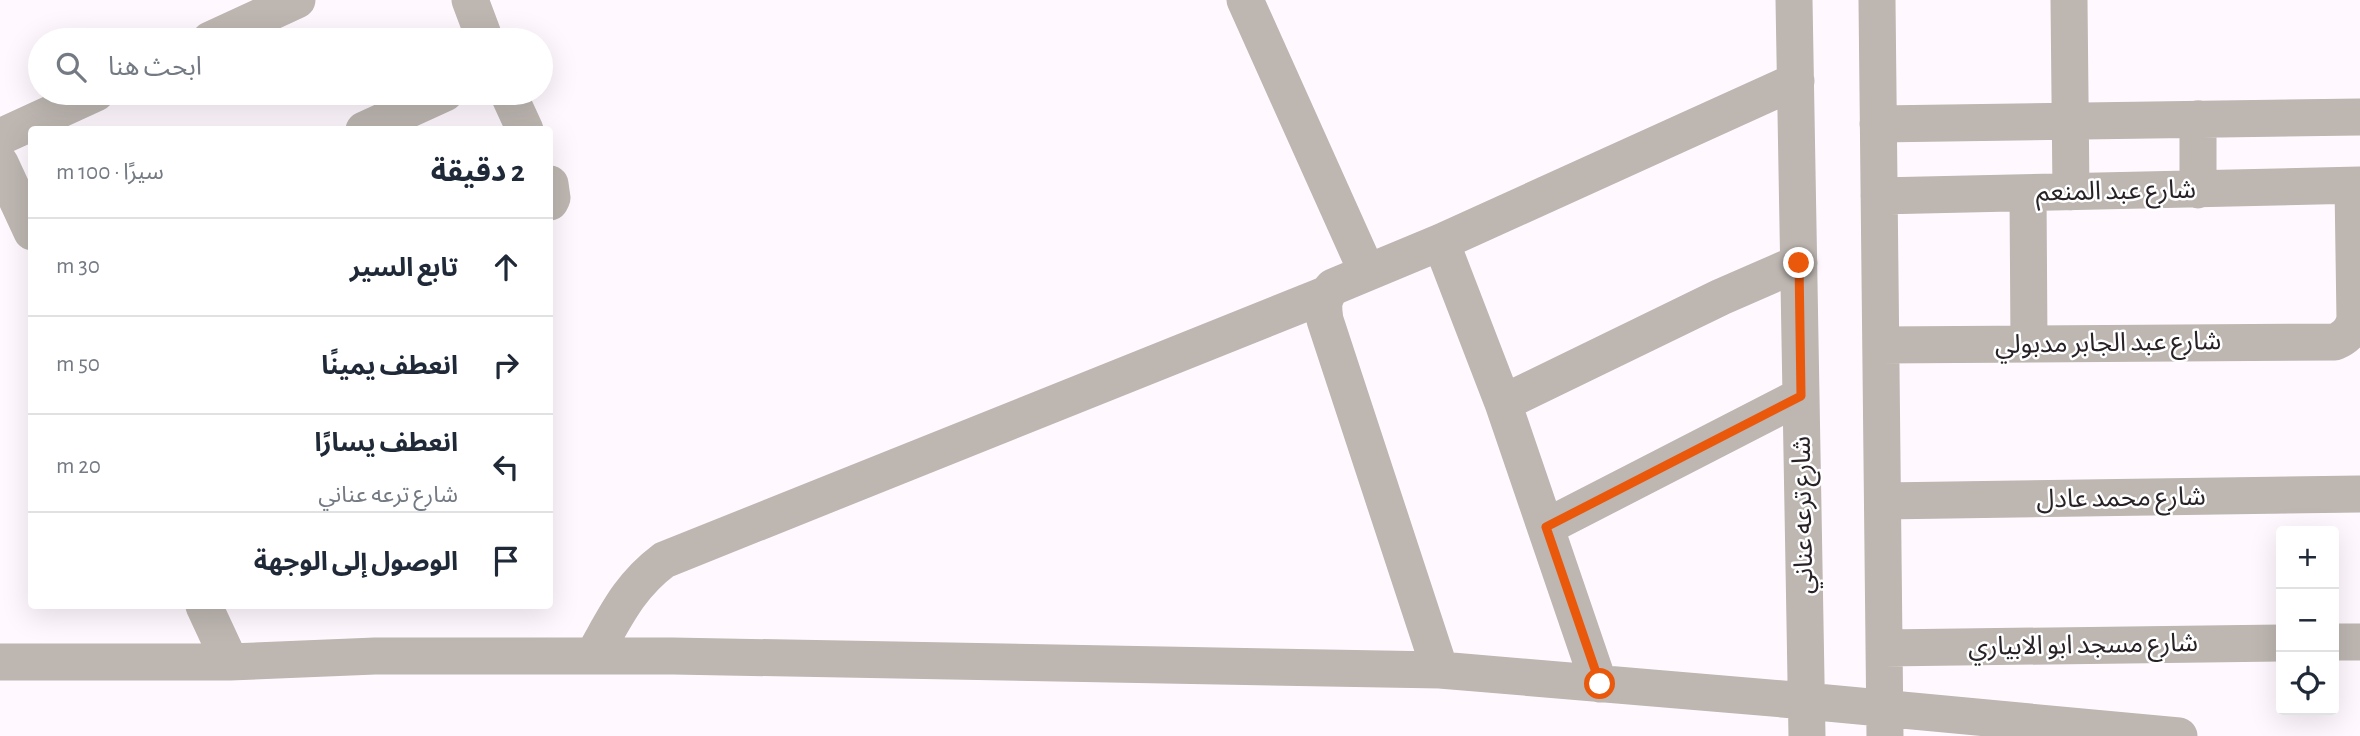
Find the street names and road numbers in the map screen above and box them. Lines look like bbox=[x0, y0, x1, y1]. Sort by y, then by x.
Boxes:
street label: شارع عبد المنعم bbox=[2036, 177, 2196, 211]
street label: شارع عبد الجابر مدبولي bbox=[1995, 328, 2222, 364]
street label: شارع ترعه عناني bbox=[1789, 436, 1823, 594]
street label: شارع محمد عادل bbox=[2036, 484, 2206, 517]
street label: شارع مسجد ابو الابياري bbox=[1968, 630, 2198, 666]

